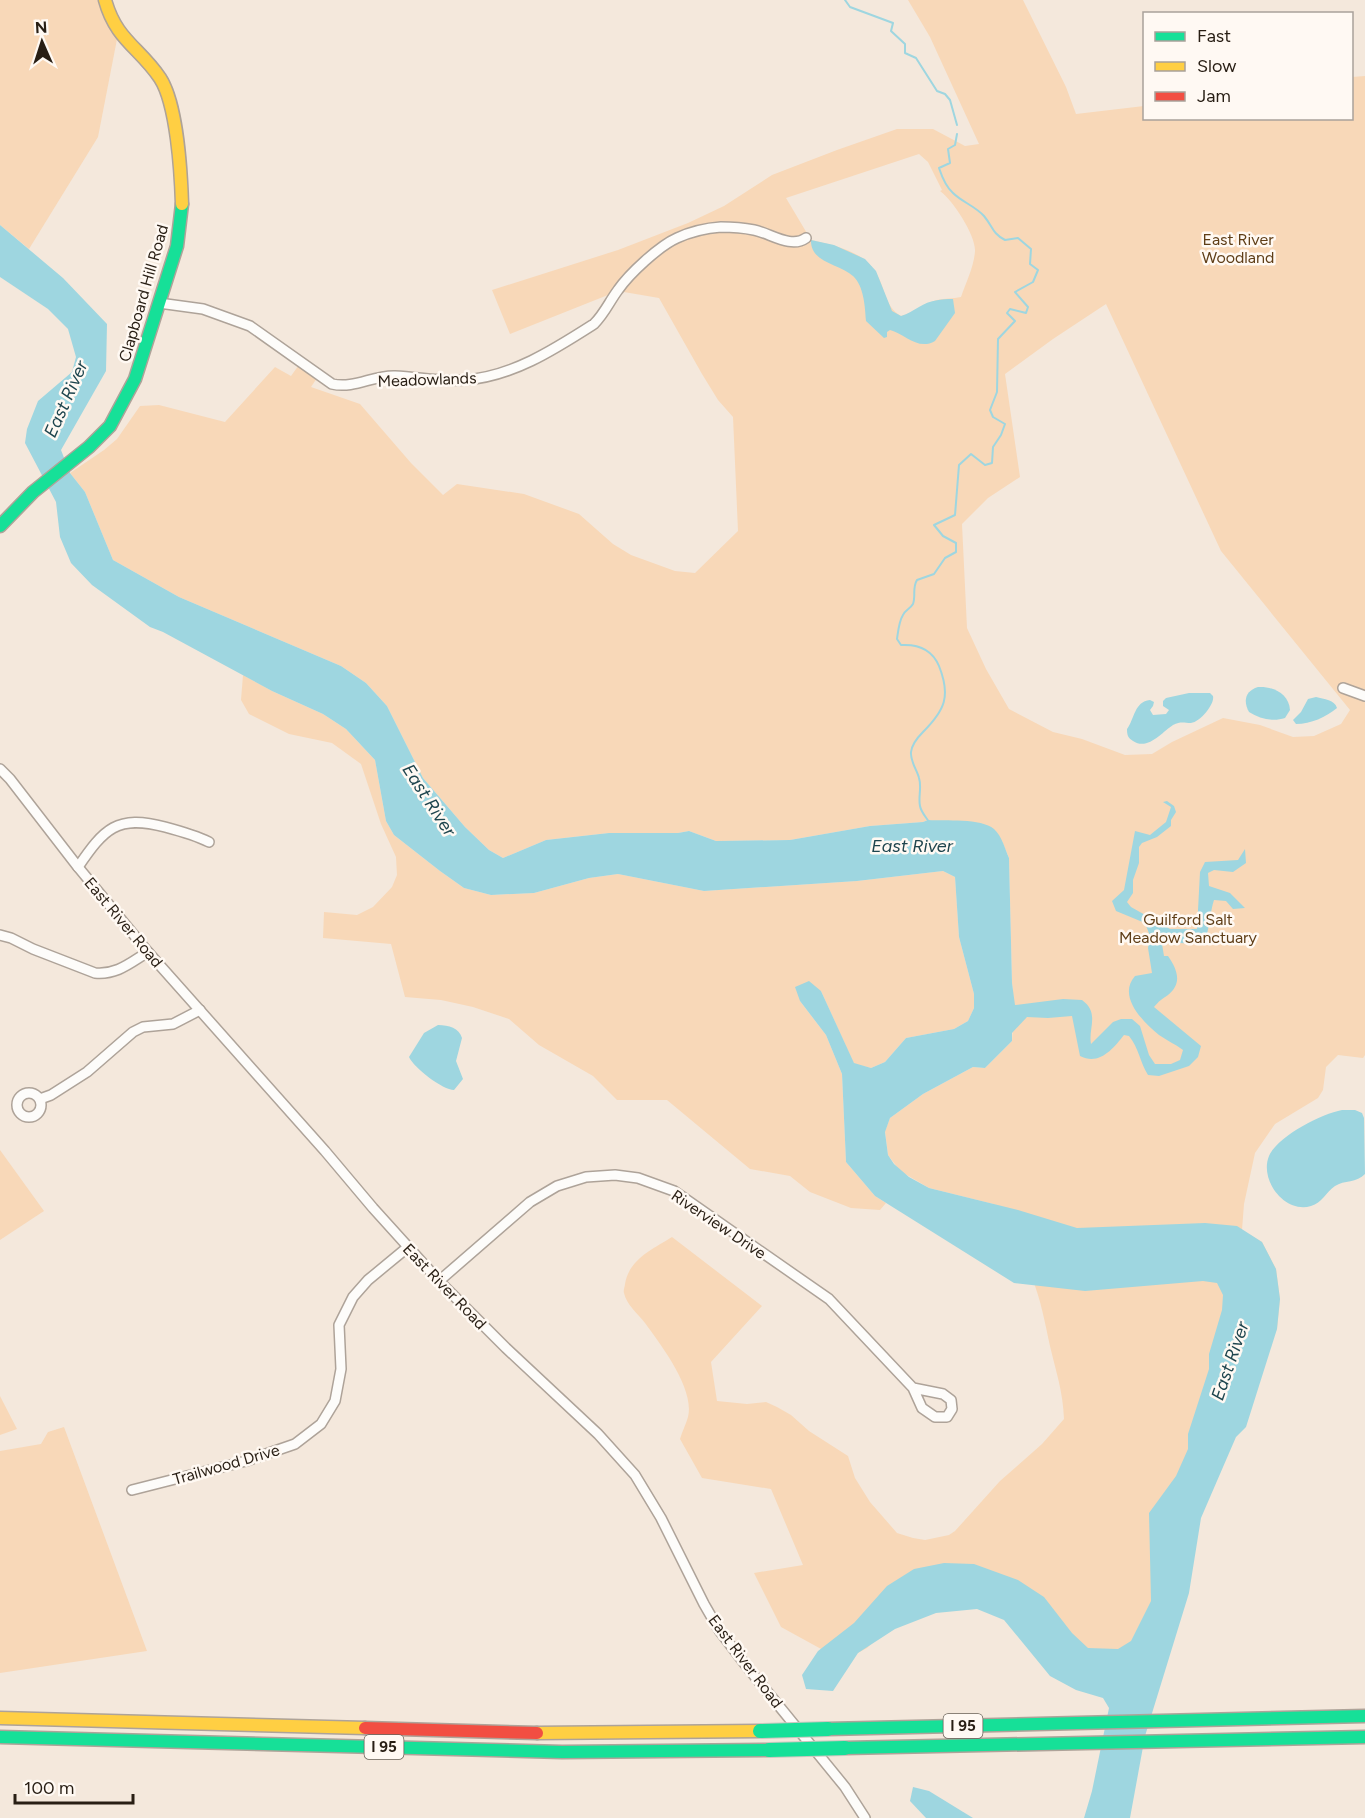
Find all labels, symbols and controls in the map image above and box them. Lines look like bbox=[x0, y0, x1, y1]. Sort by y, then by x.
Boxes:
north arrow bbox=[12, 12, 72, 72]
legend bbox=[1143, 12, 1353, 120]
text: N bbox=[35, 18, 48, 37]
text: Fast bbox=[1197, 25, 1231, 47]
text: Slow bbox=[1197, 55, 1236, 77]
text: Jam bbox=[1197, 85, 1231, 107]
street label: Clapboard Hill Road bbox=[115, 222, 172, 364]
park label: East River Woodland bbox=[1202, 230, 1274, 267]
water label: East River bbox=[39, 356, 93, 441]
street label: Meadowlands bbox=[377, 368, 477, 391]
water label: East River bbox=[398, 760, 461, 841]
water label: East River bbox=[871, 835, 954, 857]
street label: East River Road bbox=[80, 873, 167, 971]
park label: Guilford Salt Meadow Sanctuary bbox=[1119, 910, 1258, 947]
street label: Riverview Drive bbox=[668, 1186, 770, 1263]
street label: East River Road bbox=[399, 1240, 490, 1333]
water label: East River bbox=[1206, 1318, 1254, 1403]
street label: Trailwood Drive bbox=[171, 1440, 282, 1489]
street label: East River Road bbox=[704, 1611, 787, 1712]
road number: I 95 bbox=[944, 1714, 982, 1738]
road number: I 95 bbox=[364, 1735, 404, 1759]
scale bar bbox=[15, 1767, 134, 1805]
text: 100 m bbox=[24, 1777, 74, 1799]

